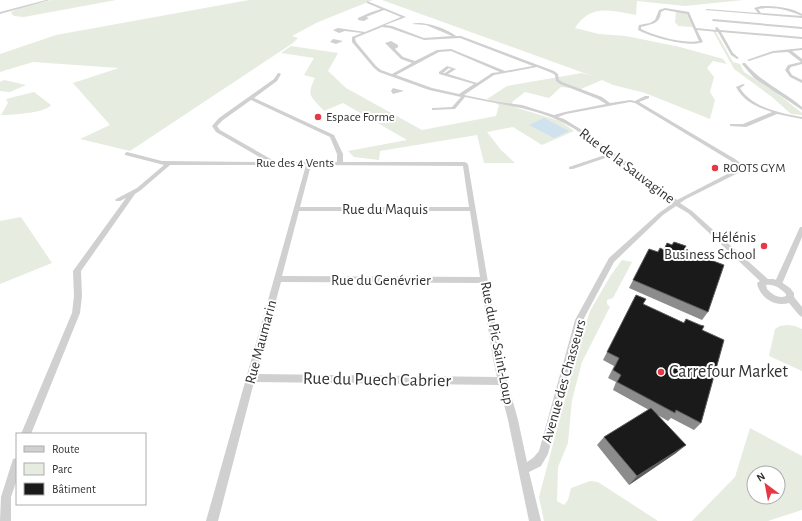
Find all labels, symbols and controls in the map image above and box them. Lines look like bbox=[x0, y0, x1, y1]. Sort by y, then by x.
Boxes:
place label: Espace Forme bbox=[326, 111, 395, 124]
marker: Espace Forme bbox=[313, 112, 323, 122]
street label: Rue de la Sauvagine bbox=[577, 125, 678, 207]
street label: Rue des 4 Vents bbox=[256, 157, 334, 170]
place label: ROOTS GYM bbox=[723, 162, 785, 175]
marker: ROOTS GYM bbox=[710, 163, 720, 173]
street label: Rue du Maquis bbox=[342, 202, 428, 217]
place label: Hélénis Business School bbox=[664, 230, 756, 262]
marker: Hélénis Business School bbox=[759, 241, 769, 251]
street label: Rue du Genévrier bbox=[331, 273, 431, 288]
street label: Rue du Pic Saint-Loup bbox=[478, 280, 516, 406]
street label: Rue Maumarin bbox=[243, 298, 279, 386]
street label: Avenue des Chasseurs bbox=[539, 318, 589, 444]
place label: Carrefour Market bbox=[669, 363, 788, 381]
marker: Carrefour Market bbox=[656, 367, 666, 377]
street label: Rue du Puech Cabrier bbox=[303, 370, 452, 390]
legend bbox=[16, 433, 146, 505]
text: Route bbox=[52, 443, 79, 455]
text: Parc bbox=[52, 463, 72, 475]
north arrow bbox=[746, 465, 786, 505]
text: N bbox=[755, 470, 767, 484]
text: Bâtiment bbox=[52, 483, 96, 495]

